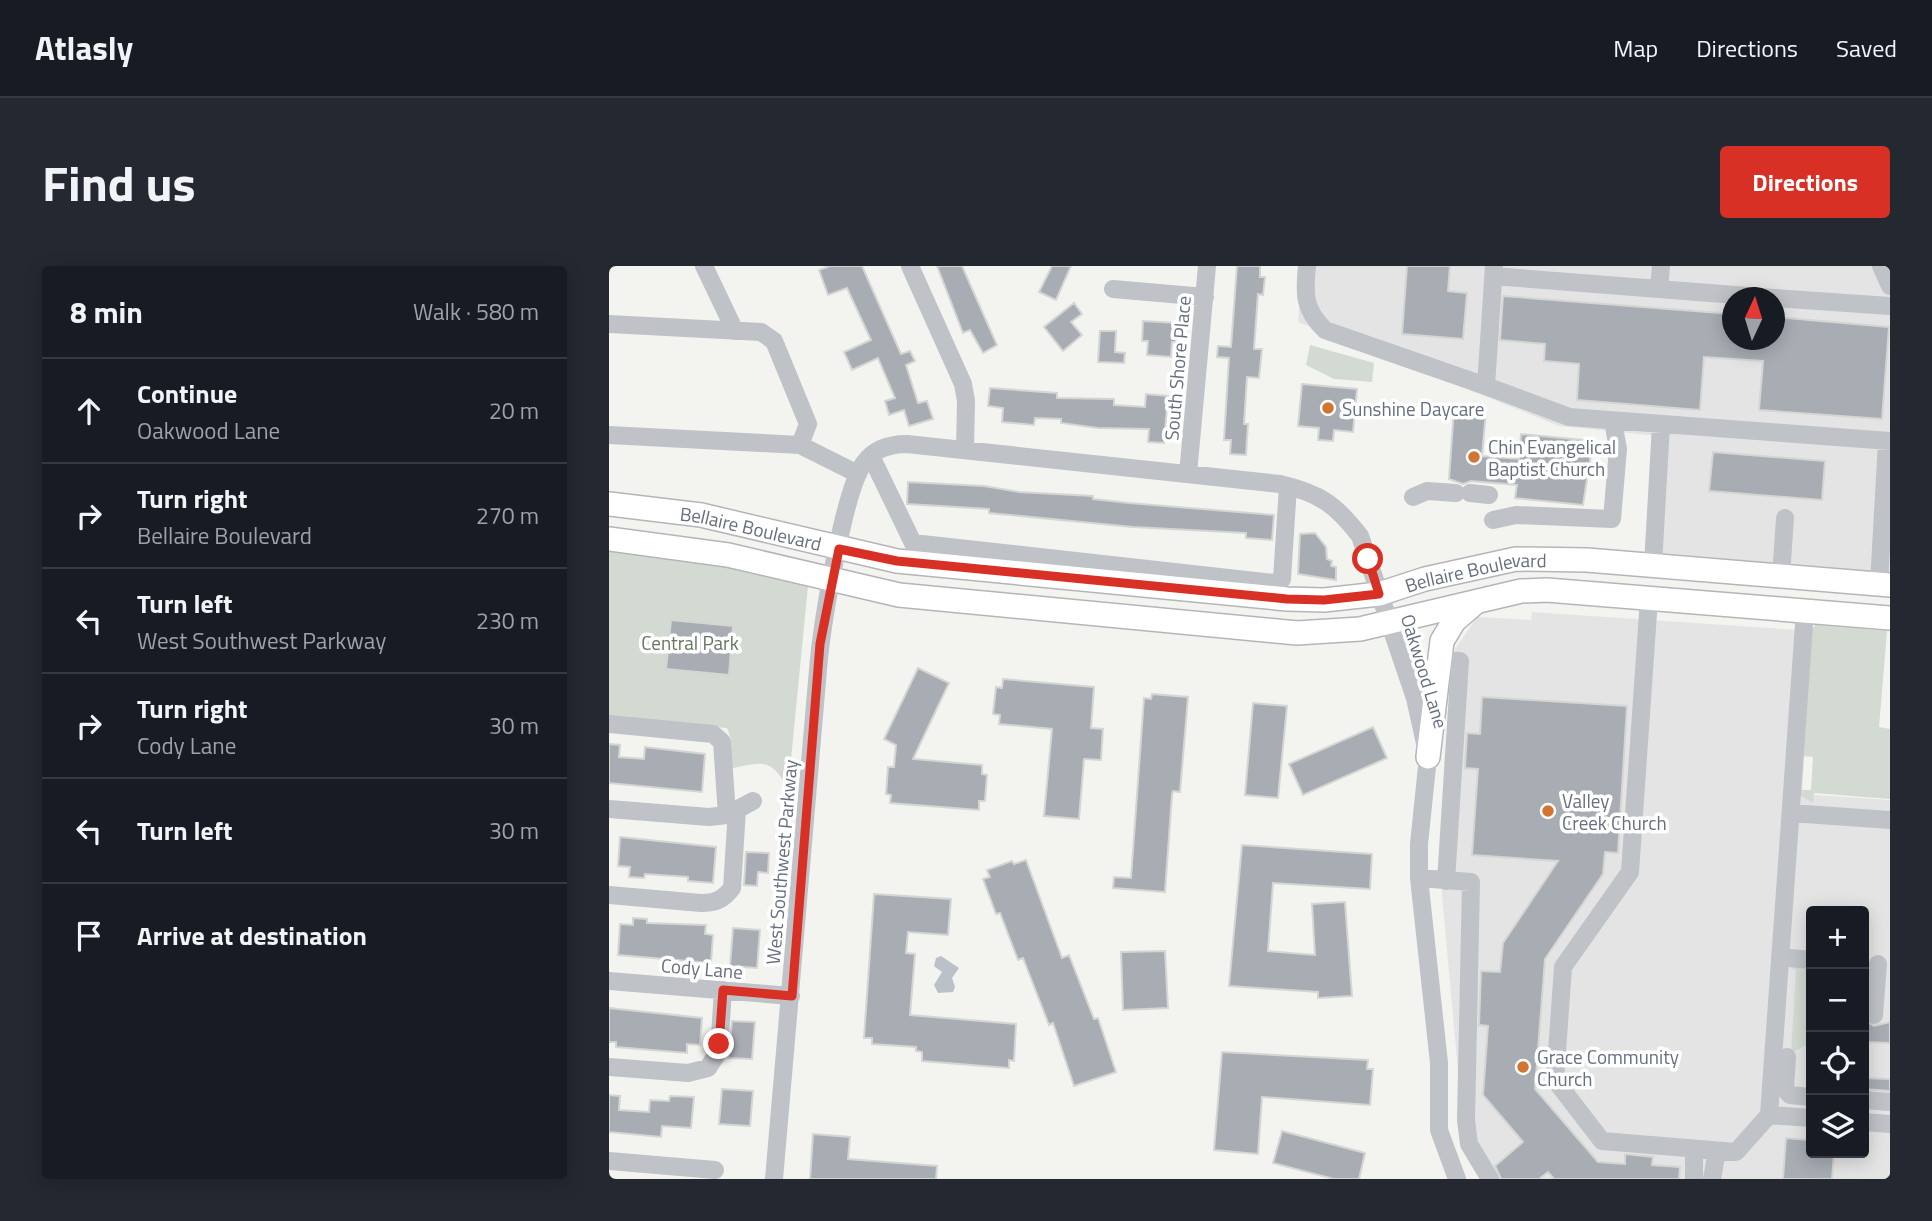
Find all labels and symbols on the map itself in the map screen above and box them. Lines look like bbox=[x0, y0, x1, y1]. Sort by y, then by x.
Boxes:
north arrow bbox=[1722, 287, 1785, 350]
street label: South Shore Place bbox=[1156, 294, 1198, 442]
place label: Sunshine Daycare bbox=[1342, 394, 1484, 423]
marker: Sunshine Daycare bbox=[1320, 400, 1336, 416]
place label: Chin Evangelical Baptist Church bbox=[1488, 432, 1616, 483]
marker: Chin Evangelical Baptist Church bbox=[1466, 449, 1482, 465]
street label: Bellaire Boulevard bbox=[678, 498, 825, 557]
route start bbox=[1352, 543, 1383, 574]
street label: Bellaire Boulevard bbox=[1401, 544, 1547, 599]
street label: Oakwood Lane bbox=[1394, 610, 1456, 732]
park label: Central Park bbox=[641, 628, 739, 657]
street label: West Southwest Parkway bbox=[758, 758, 804, 966]
place label: Valley Creek Church bbox=[1562, 786, 1667, 837]
marker: Valley Creek Church bbox=[1540, 803, 1556, 819]
street label: Cody Lane bbox=[660, 950, 744, 986]
route end bbox=[703, 1028, 734, 1059]
place label: Grace Community Church bbox=[1537, 1042, 1679, 1093]
marker: Grace Community Church bbox=[1515, 1059, 1531, 1075]

